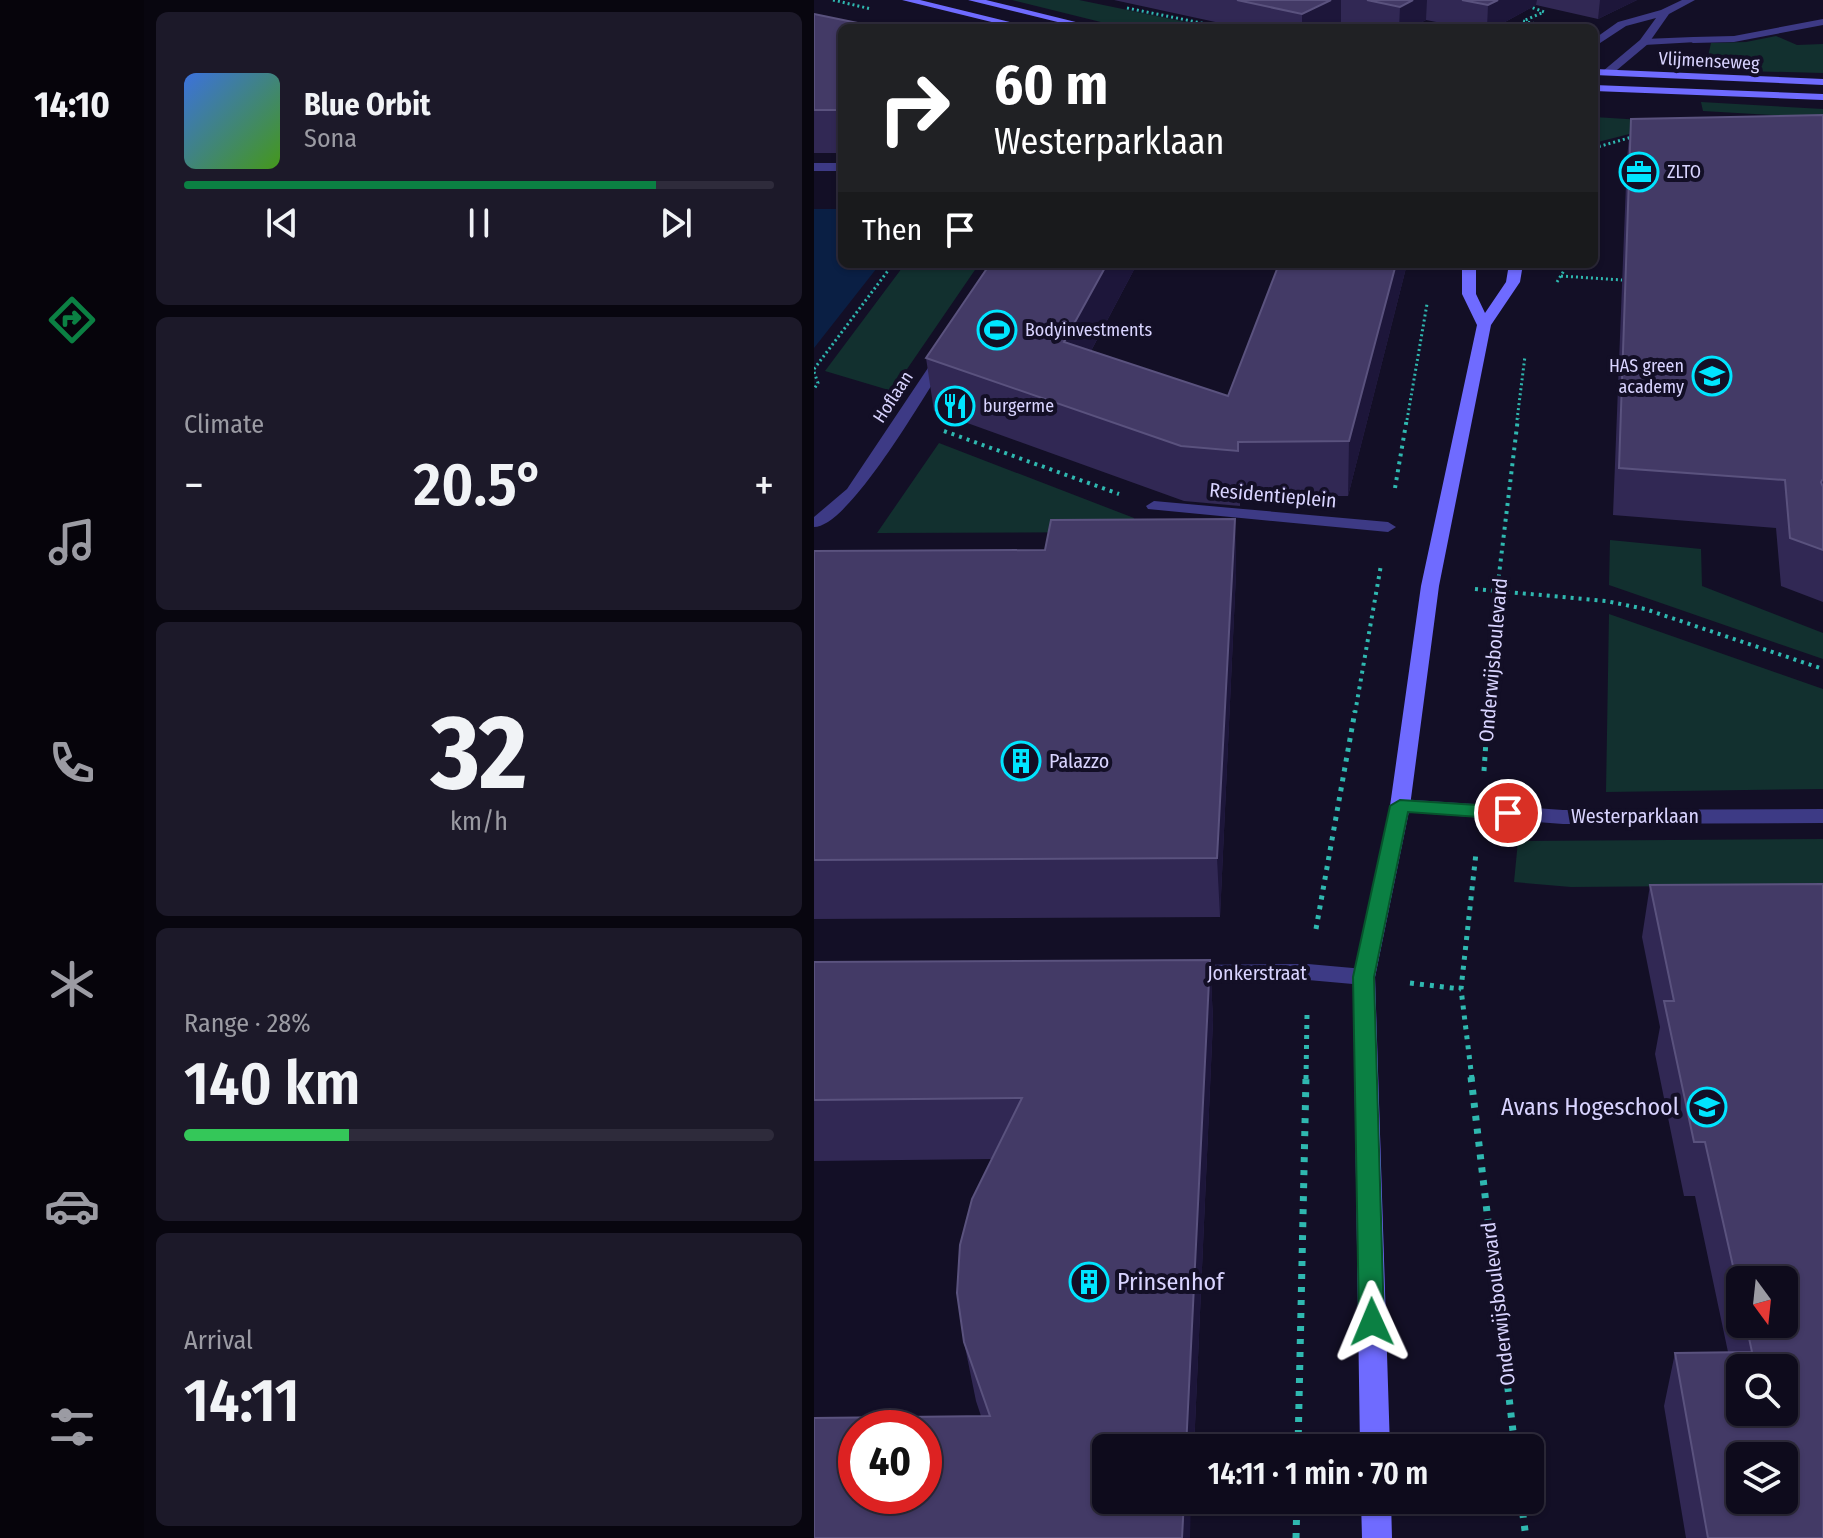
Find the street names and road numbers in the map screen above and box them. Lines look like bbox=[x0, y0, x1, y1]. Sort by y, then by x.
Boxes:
street label: Vlijmenseweg bbox=[1658, 47, 1761, 75]
street label: Hoflaan bbox=[868, 367, 918, 427]
street label: Residentieplein bbox=[1208, 477, 1338, 513]
street label: Onderwijsboulevard bbox=[1474, 577, 1512, 743]
street label: Westerparklaan bbox=[1571, 804, 1699, 828]
street label: Jonkerstraat bbox=[1207, 961, 1307, 985]
street label: Onderwijsboulevard bbox=[1476, 1221, 1520, 1387]

